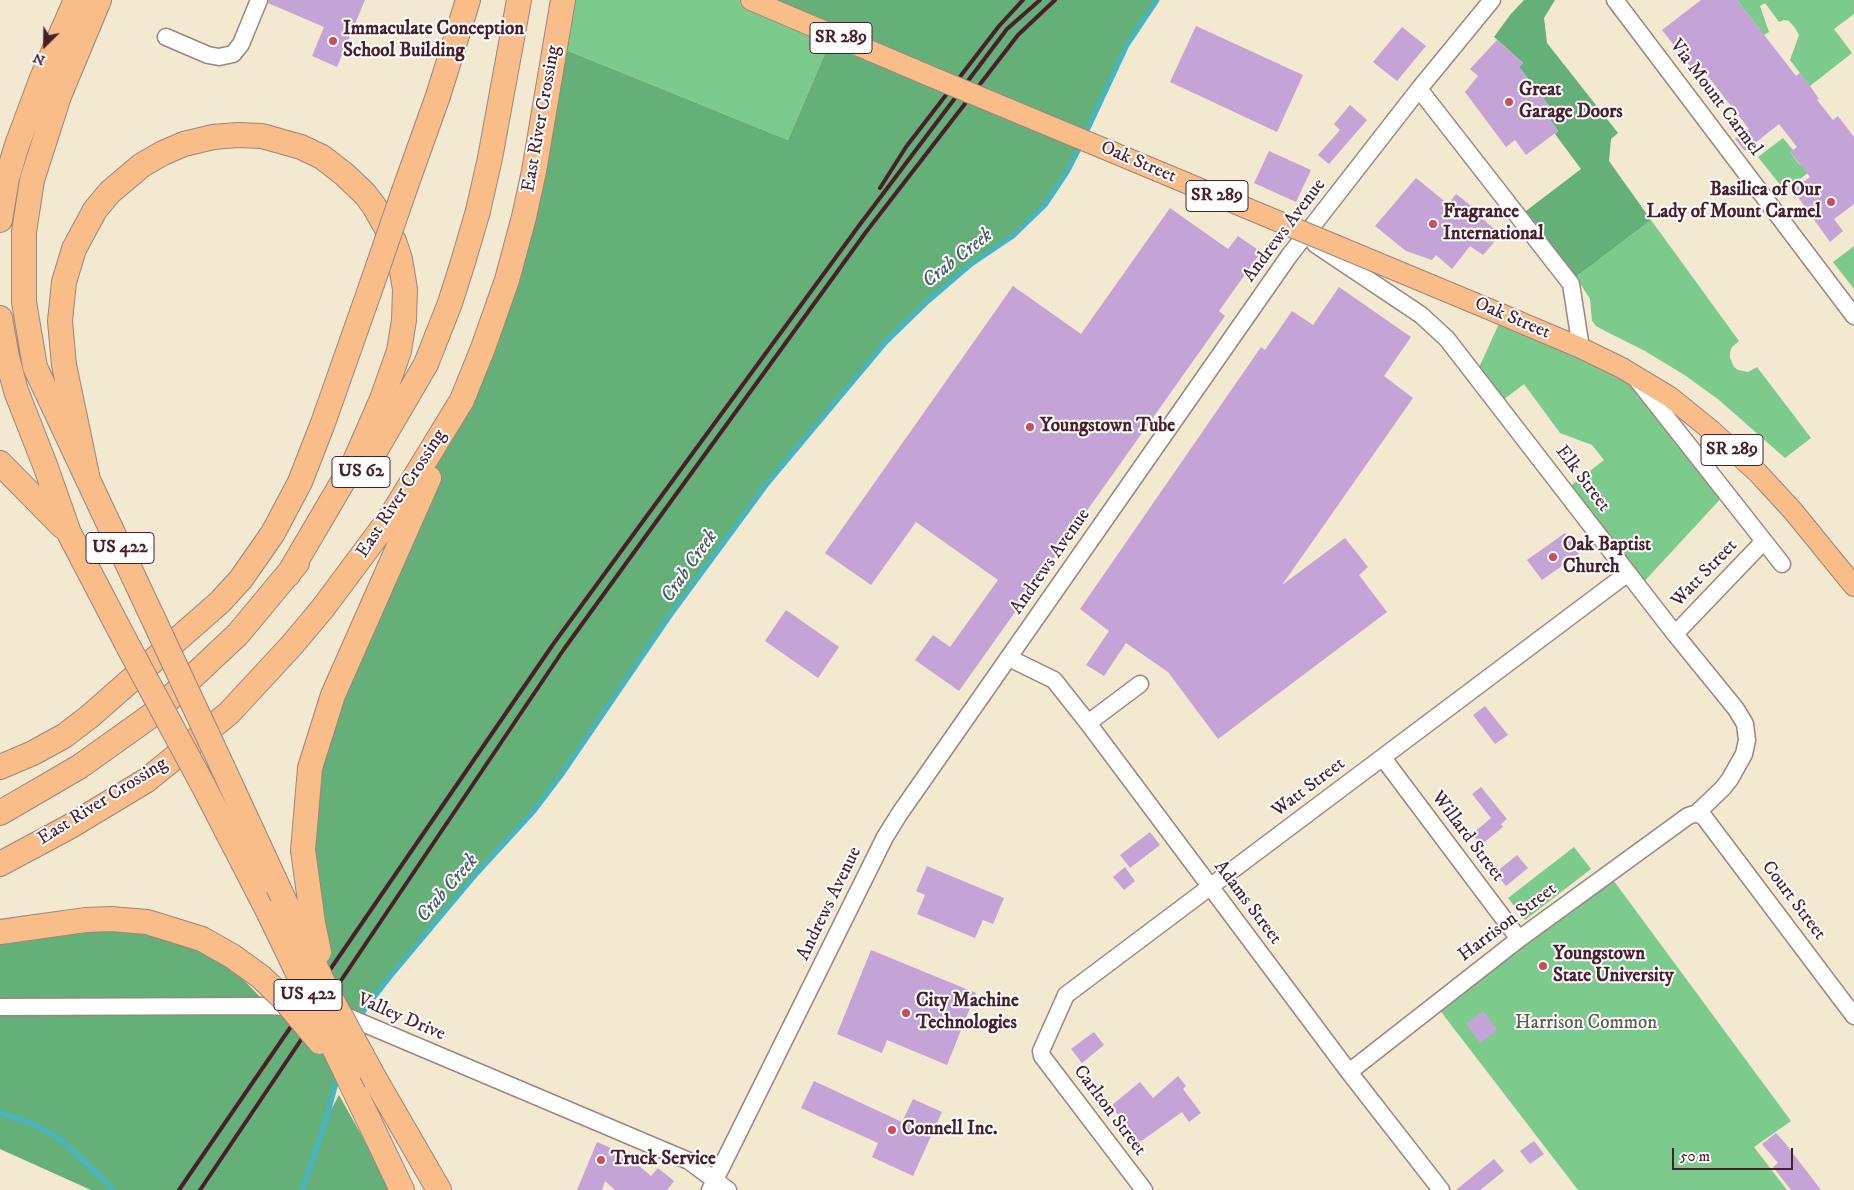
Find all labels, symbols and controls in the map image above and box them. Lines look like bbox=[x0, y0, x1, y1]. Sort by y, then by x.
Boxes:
place label: Immaculate Conception School Building bbox=[343, 19, 524, 63]
north arrow bbox=[20, 20, 70, 70]
road number: SR 289 bbox=[810, 22, 872, 54]
marker: Immaculate Conception School Building bbox=[327, 35, 339, 47]
street label: Via Mount Carmel bbox=[1664, 35, 1766, 161]
street label: East River Crossing bbox=[518, 44, 566, 194]
text: N bbox=[30, 48, 48, 69]
place label: Great Garage Doors bbox=[1519, 80, 1623, 124]
marker: Great Garage Doors bbox=[1503, 96, 1515, 108]
street label: Oak Street bbox=[1097, 137, 1179, 189]
street label: Andrews Avenue bbox=[1239, 175, 1331, 287]
road number: SR 289 bbox=[1186, 180, 1248, 212]
place label: Basilica of Our Lady of Mount Carmel bbox=[1646, 180, 1821, 224]
marker: Basilica of Our Lady of Mount Carmel bbox=[1825, 196, 1837, 208]
place label: Fragrance International bbox=[1443, 202, 1544, 246]
marker: Fragrance International bbox=[1427, 218, 1439, 230]
water label: Crab Creek bbox=[918, 224, 998, 294]
street label: Oak Street bbox=[1471, 293, 1553, 345]
place label: Youngstown Tube bbox=[1040, 416, 1175, 438]
marker: Youngstown Tube bbox=[1024, 421, 1036, 433]
street label: East River Crossing bbox=[352, 426, 452, 562]
road number: SR 289 bbox=[1701, 434, 1763, 466]
street label: Elk Street bbox=[1550, 441, 1614, 517]
road number: US 62 bbox=[332, 457, 390, 488]
street label: Andrews Avenue bbox=[1006, 505, 1096, 619]
water label: Crab Creek bbox=[656, 526, 724, 608]
road number: US 422 bbox=[86, 532, 154, 564]
place label: Oak Baptist Church bbox=[1563, 535, 1651, 579]
street label: Watt Street bbox=[1667, 535, 1743, 613]
marker: Oak Baptist Church bbox=[1547, 551, 1559, 563]
street label: East River Crossing bbox=[34, 753, 172, 851]
street label: Watt Street bbox=[1268, 753, 1350, 823]
street label: Willard Street bbox=[1426, 787, 1508, 887]
street label: Andrews Avenue bbox=[793, 843, 867, 965]
water label: Crab Creek bbox=[412, 850, 484, 928]
street label: Adams Street bbox=[1208, 856, 1286, 950]
street label: Court Street bbox=[1756, 857, 1830, 945]
street label: Harrison Street bbox=[1454, 879, 1562, 967]
place label: Youngstown State University bbox=[1553, 944, 1674, 988]
marker: Youngstown State University bbox=[1537, 960, 1549, 972]
road number: US 422 bbox=[274, 980, 342, 1010]
street label: Valley Drive bbox=[354, 989, 448, 1047]
place label: City Machine Technologies bbox=[916, 991, 1019, 1035]
marker: City Machine Technologies bbox=[900, 1007, 912, 1019]
park label: Harrison Common bbox=[1515, 1013, 1657, 1035]
street label: Carlton Street bbox=[1068, 1061, 1150, 1161]
place label: Connell Inc. bbox=[902, 1119, 997, 1141]
marker: Connell Inc. bbox=[886, 1124, 898, 1136]
scale bar bbox=[1674, 1138, 1795, 1170]
text: 50 m bbox=[1680, 1147, 1710, 1166]
place label: Truck Service bbox=[611, 1149, 716, 1171]
marker: Truck Service bbox=[595, 1154, 607, 1166]

